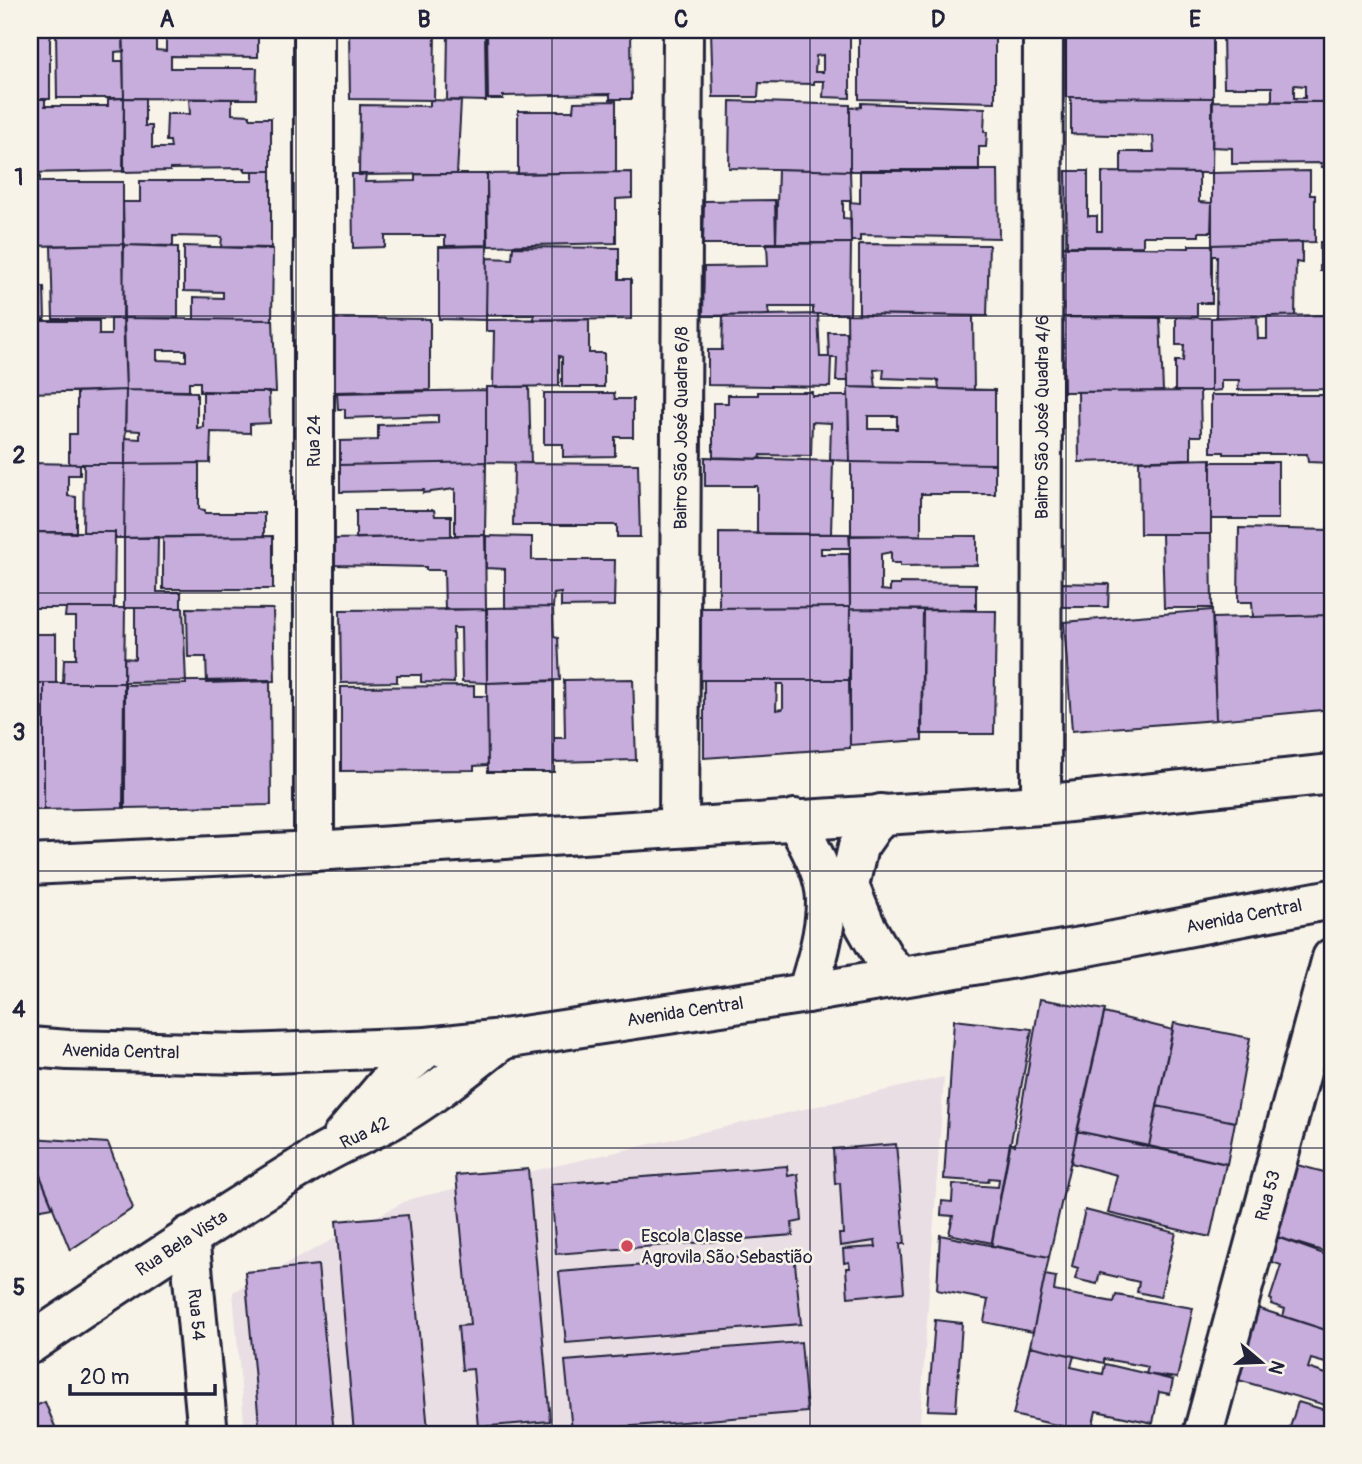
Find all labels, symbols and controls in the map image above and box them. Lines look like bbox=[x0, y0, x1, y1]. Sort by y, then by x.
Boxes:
text: A bbox=[160, 5, 175, 34]
text: B bbox=[417, 5, 431, 34]
text: C bbox=[674, 5, 688, 34]
text: D bbox=[931, 5, 945, 34]
text: E bbox=[1189, 5, 1201, 34]
text: 1 bbox=[15, 163, 24, 192]
street label: Bairro São José Quadra 4/6 bbox=[1031, 315, 1054, 519]
street label: Bairro São José Quadra 6/8 bbox=[669, 326, 694, 530]
street label: Rua 24 bbox=[303, 414, 326, 467]
text: 2 bbox=[13, 441, 26, 470]
text: 3 bbox=[13, 718, 25, 747]
street label: Avenida Central bbox=[1184, 894, 1304, 939]
street label: Avenida Central bbox=[625, 992, 745, 1032]
text: 4 bbox=[12, 995, 26, 1024]
street label: Avenida Central bbox=[61, 1039, 180, 1065]
street label: Rua 42 bbox=[336, 1112, 394, 1155]
street label: Rua 53 bbox=[1250, 1168, 1286, 1224]
street label: Rua Bela Vista bbox=[131, 1205, 232, 1282]
place label: Escola Classe Agrovila São Sebastião bbox=[641, 1225, 813, 1269]
marker: Escola Classe Agrovila São Sebastião bbox=[619, 1238, 635, 1254]
text: 5 bbox=[13, 1273, 25, 1302]
street label: Rua 54 bbox=[182, 1288, 210, 1342]
north arrow bbox=[1226, 1328, 1296, 1398]
scale bar bbox=[70, 1352, 215, 1396]
text: N bbox=[1263, 1357, 1290, 1377]
text: 20 m bbox=[80, 1364, 129, 1391]

